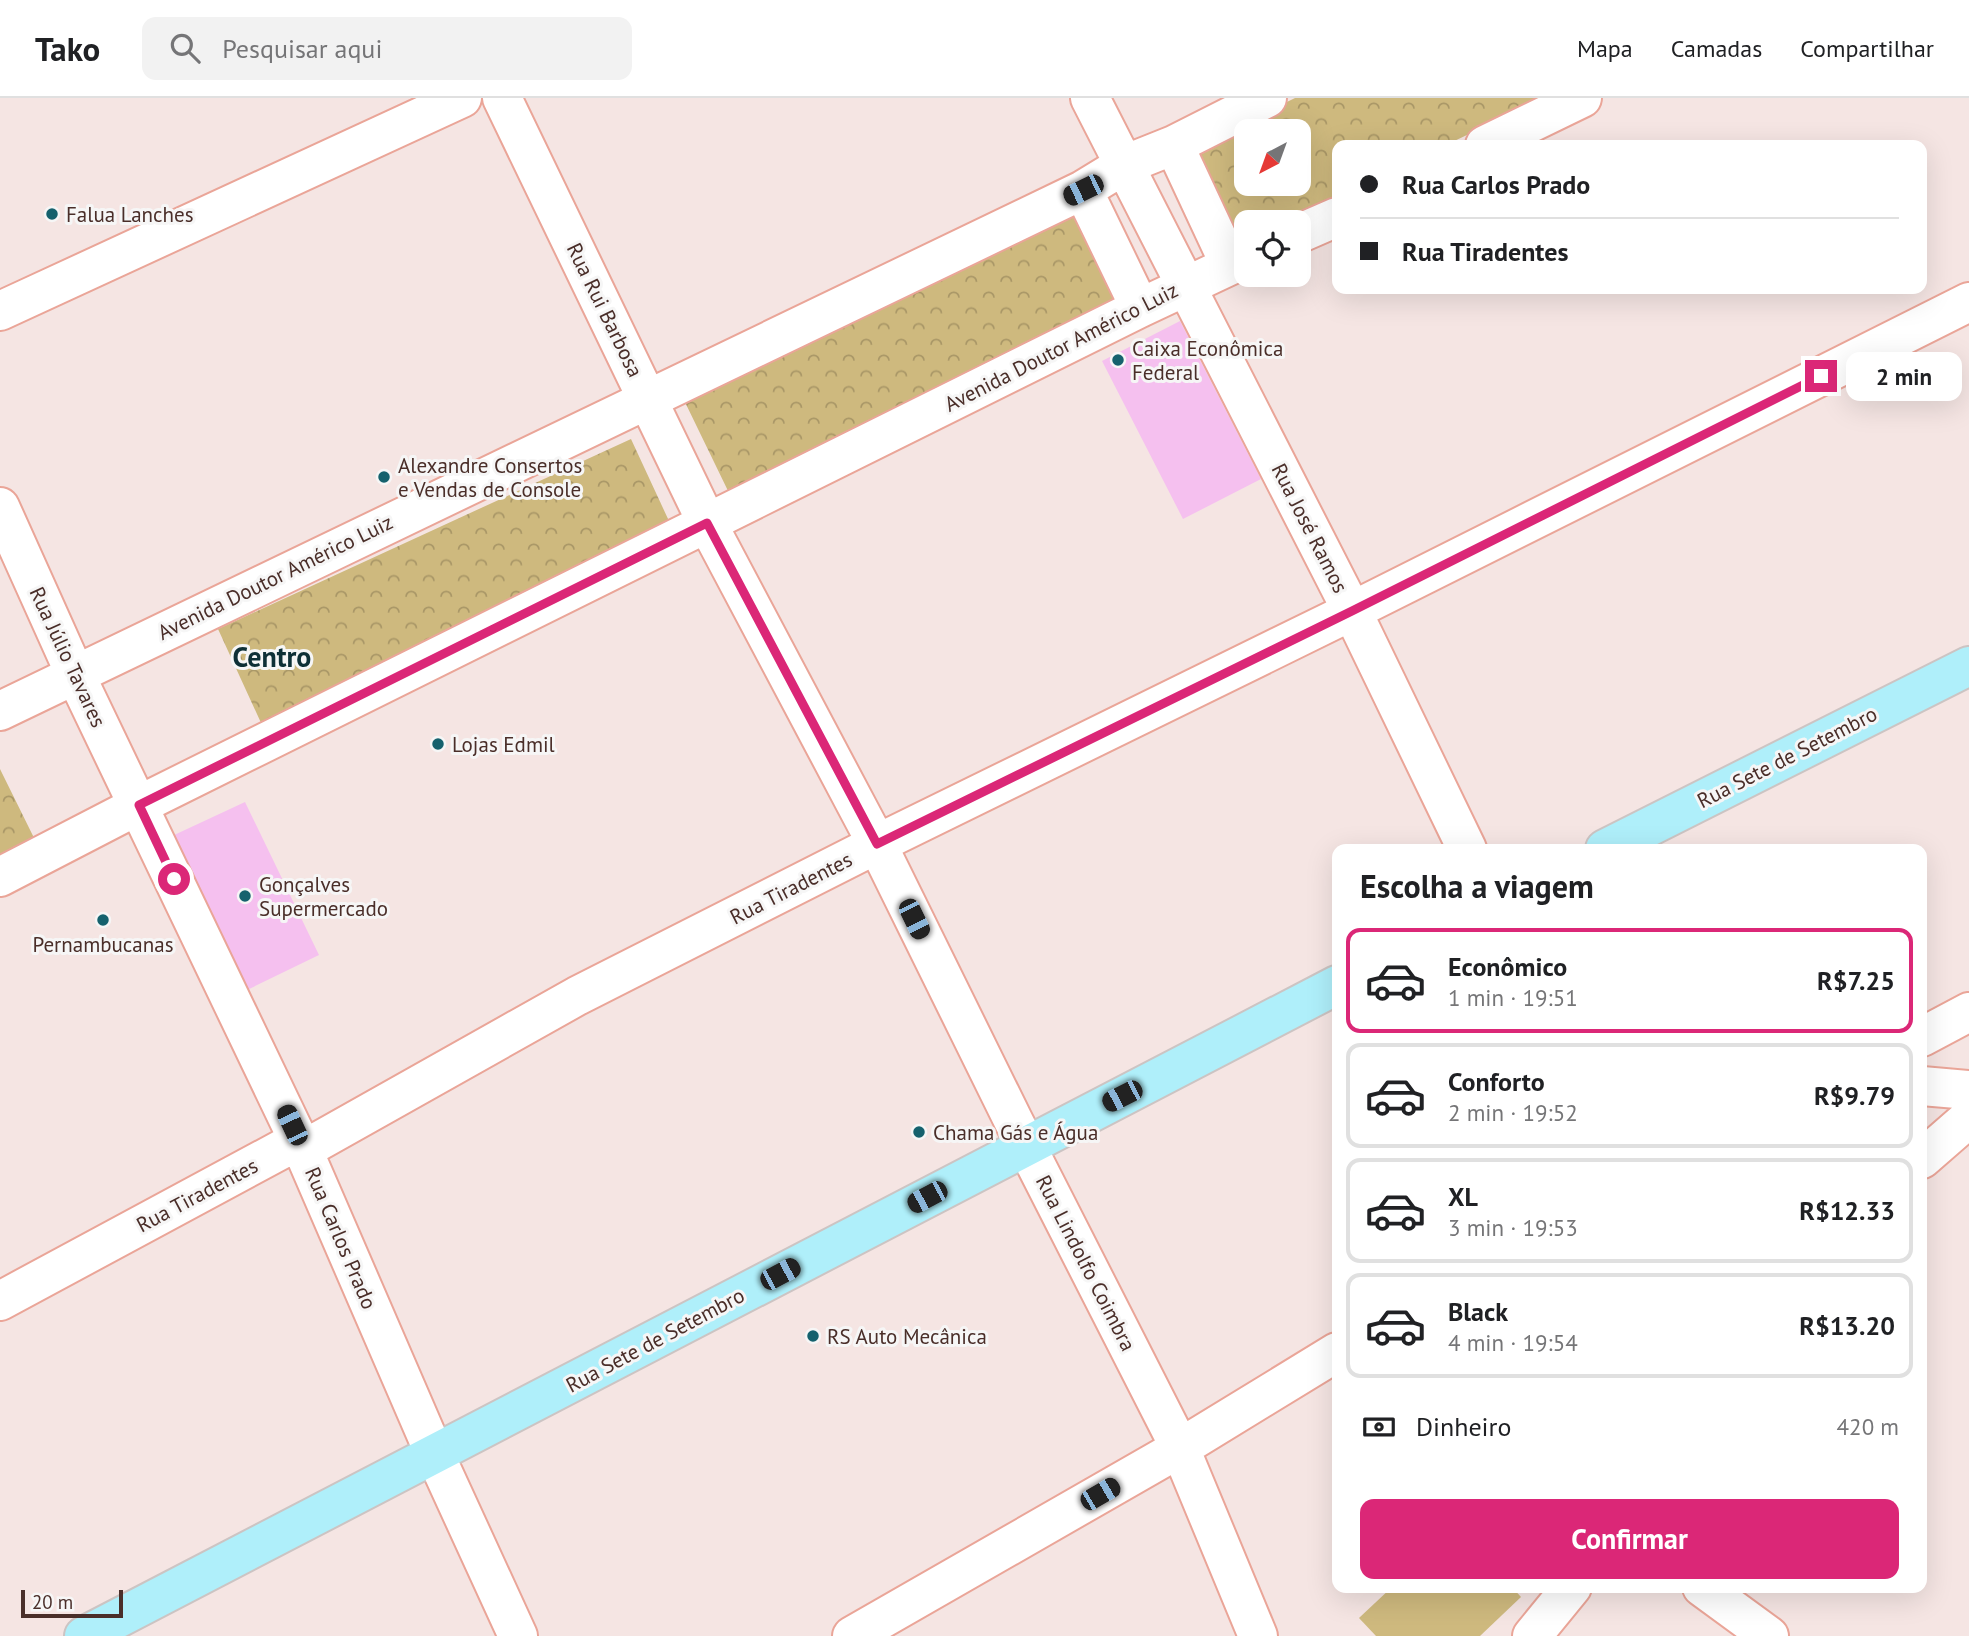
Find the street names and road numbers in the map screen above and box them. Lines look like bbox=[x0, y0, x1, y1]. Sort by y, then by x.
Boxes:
street label: Rua Rui Barbosa bbox=[561, 238, 649, 382]
street label: Avenida Doutor Américo Luiz bbox=[940, 276, 1182, 418]
street label: Rua José Ramos bbox=[1266, 459, 1354, 597]
street label: Avenida Doutor Américo Luiz bbox=[153, 508, 397, 646]
street label: Rua Júlio Tavares bbox=[24, 582, 112, 732]
street label: Rua Sete de Setembro bbox=[1693, 700, 1881, 814]
street label: Rua Tiradentes bbox=[725, 846, 857, 930]
street label: Rua Tiradentes bbox=[132, 1152, 262, 1238]
street label: Rua Carlos Prado bbox=[299, 1163, 383, 1313]
street label: Rua Lindolfo Coimbra bbox=[1030, 1171, 1142, 1355]
street label: Rua Sete de Setembro bbox=[561, 1282, 749, 1398]

